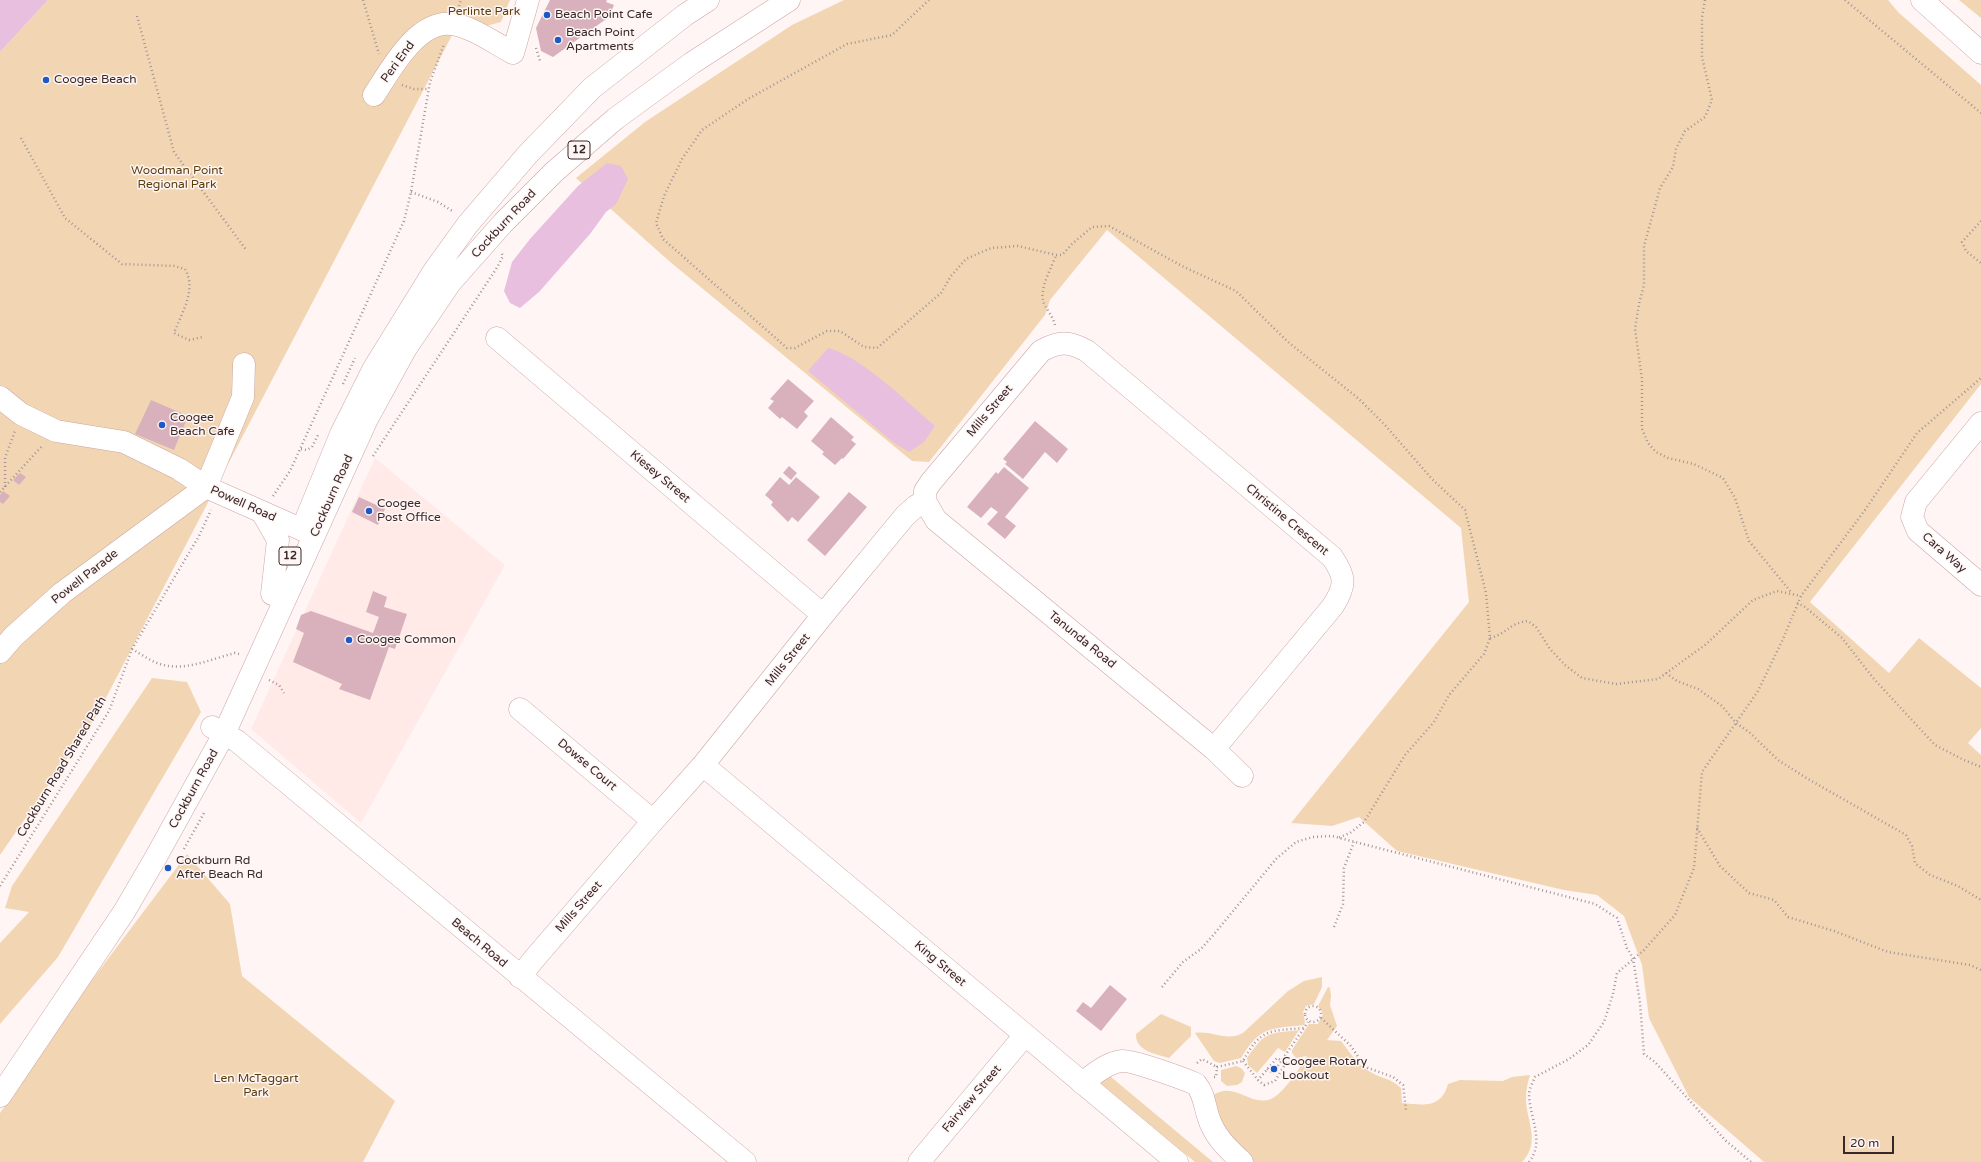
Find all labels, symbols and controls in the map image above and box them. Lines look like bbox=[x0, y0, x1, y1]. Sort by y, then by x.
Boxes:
park label: Perlinte Park bbox=[448, 5, 520, 19]
place label: Beach Point Cafe bbox=[555, 8, 653, 22]
marker: Beach Point Cafe bbox=[542, 10, 552, 20]
place label: Beach Point Apartments bbox=[566, 26, 635, 54]
marker: Beach Point Apartments bbox=[553, 35, 563, 45]
street label: Peri End bbox=[378, 38, 418, 86]
place label: Coogee Beach bbox=[54, 73, 137, 87]
marker: Coogee Beach bbox=[41, 75, 51, 85]
road number: 12 bbox=[568, 141, 590, 159]
park label: Woodman Point Regional Park bbox=[131, 164, 223, 192]
street label: Cockburn Road bbox=[469, 187, 539, 261]
street label: Mills Street bbox=[964, 382, 1016, 440]
place label: Coogee Beach Cafe bbox=[170, 411, 235, 439]
marker: Coogee Beach Cafe bbox=[157, 420, 167, 430]
street label: Kiesey Street bbox=[627, 448, 693, 506]
street label: Cockburn Road bbox=[307, 453, 357, 539]
street label: Christine Crescent bbox=[1243, 481, 1331, 559]
street label: Powell Road bbox=[208, 483, 278, 525]
place label: Coogee Post Office bbox=[377, 497, 441, 525]
marker: Coogee Post Office bbox=[364, 506, 374, 516]
street label: Cara Way bbox=[1919, 530, 1969, 576]
street label: Powell Parade bbox=[49, 547, 121, 607]
road number: 12 bbox=[279, 547, 301, 565]
street label: Tanunda Road bbox=[1045, 608, 1119, 672]
street label: Mills Street bbox=[762, 631, 814, 689]
place label: Coogee Common bbox=[357, 633, 456, 647]
marker: Coogee Common bbox=[344, 635, 354, 645]
street label: Cockburn Road Shared Path bbox=[14, 694, 110, 840]
street label: Dowse Court bbox=[554, 736, 620, 794]
street label: Cockburn Road bbox=[166, 747, 222, 831]
place label: Cockburn Rd After Beach Rd bbox=[176, 854, 263, 882]
marker: Cockburn Rd After Beach Rd bbox=[163, 863, 173, 873]
street label: Mills Street bbox=[553, 878, 605, 936]
street label: Beach Road bbox=[448, 915, 510, 971]
street label: King Street bbox=[911, 938, 969, 990]
place label: Coogee Rotary Lookout bbox=[1282, 1055, 1367, 1083]
street label: Fairview Street bbox=[940, 1062, 1004, 1136]
marker: Coogee Rotary Lookout bbox=[1269, 1064, 1279, 1074]
park label: Len McTaggart Park bbox=[214, 1072, 298, 1100]
scale bar bbox=[1845, 1128, 1896, 1154]
text: 20 m bbox=[1850, 1136, 1879, 1150]

